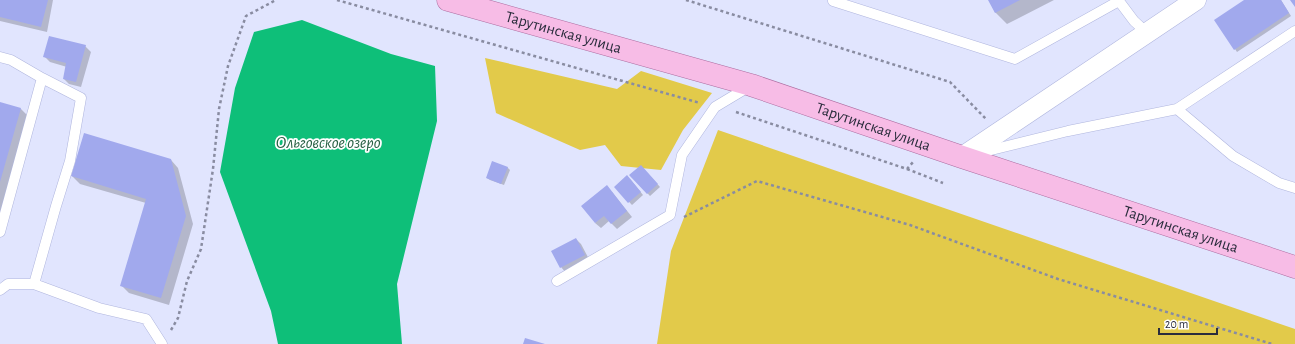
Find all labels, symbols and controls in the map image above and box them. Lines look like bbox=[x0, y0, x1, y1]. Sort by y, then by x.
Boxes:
street label: Тарутинская улица bbox=[504, 9, 623, 56]
street label: Тарутинская улица bbox=[814, 100, 933, 154]
water label: Ольговское озеро bbox=[275, 134, 381, 152]
street label: Тарутинская улица bbox=[1121, 203, 1240, 256]
scale bar bbox=[1159, 310, 1217, 336]
text: 20 m bbox=[1165, 318, 1188, 330]

